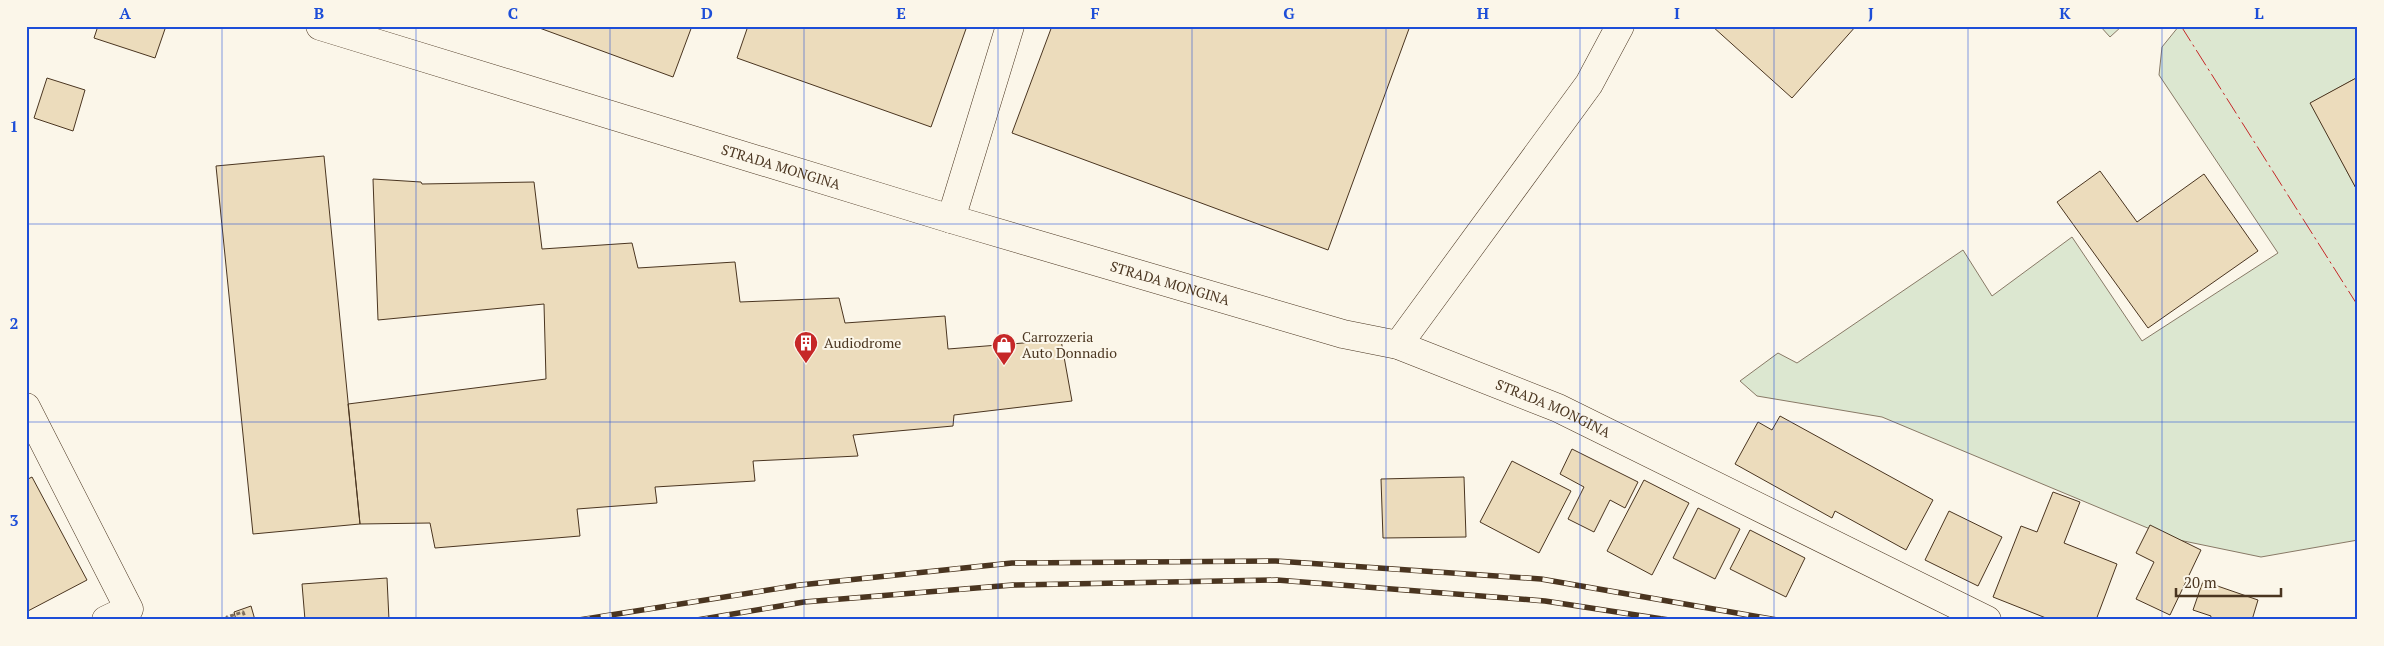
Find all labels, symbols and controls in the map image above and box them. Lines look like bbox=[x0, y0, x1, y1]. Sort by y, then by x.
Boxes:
text: A bbox=[119, 2, 131, 24]
text: B bbox=[314, 2, 324, 24]
text: C bbox=[508, 2, 518, 24]
text: D bbox=[701, 2, 713, 24]
text: E bbox=[896, 2, 906, 24]
text: F bbox=[1090, 2, 1100, 24]
text: G bbox=[1283, 2, 1295, 24]
text: H bbox=[1477, 2, 1489, 24]
text: I bbox=[1674, 2, 1680, 24]
text: J bbox=[1868, 2, 1874, 24]
text: K bbox=[2059, 2, 2071, 24]
text: L bbox=[2254, 2, 2264, 24]
text: 1 bbox=[9, 115, 19, 137]
street label: STRADA MONGINA bbox=[719, 139, 843, 194]
street label: STRADA MONGINA bbox=[1108, 256, 1232, 309]
text: 2 bbox=[9, 312, 19, 334]
place label: Carrozzeria Auto Donnadio bbox=[1022, 327, 1117, 362]
building icon: Audiodrome bbox=[793, 330, 819, 364]
shop icon: Carrozzeria Auto Donnadio bbox=[991, 332, 1017, 366]
place label: Audiodrome bbox=[824, 333, 901, 352]
street label: STRADA MONGINA bbox=[1493, 374, 1614, 442]
text: 3 bbox=[9, 509, 19, 531]
scale bar bbox=[2176, 566, 2282, 598]
text: 20 m bbox=[2184, 572, 2217, 592]

